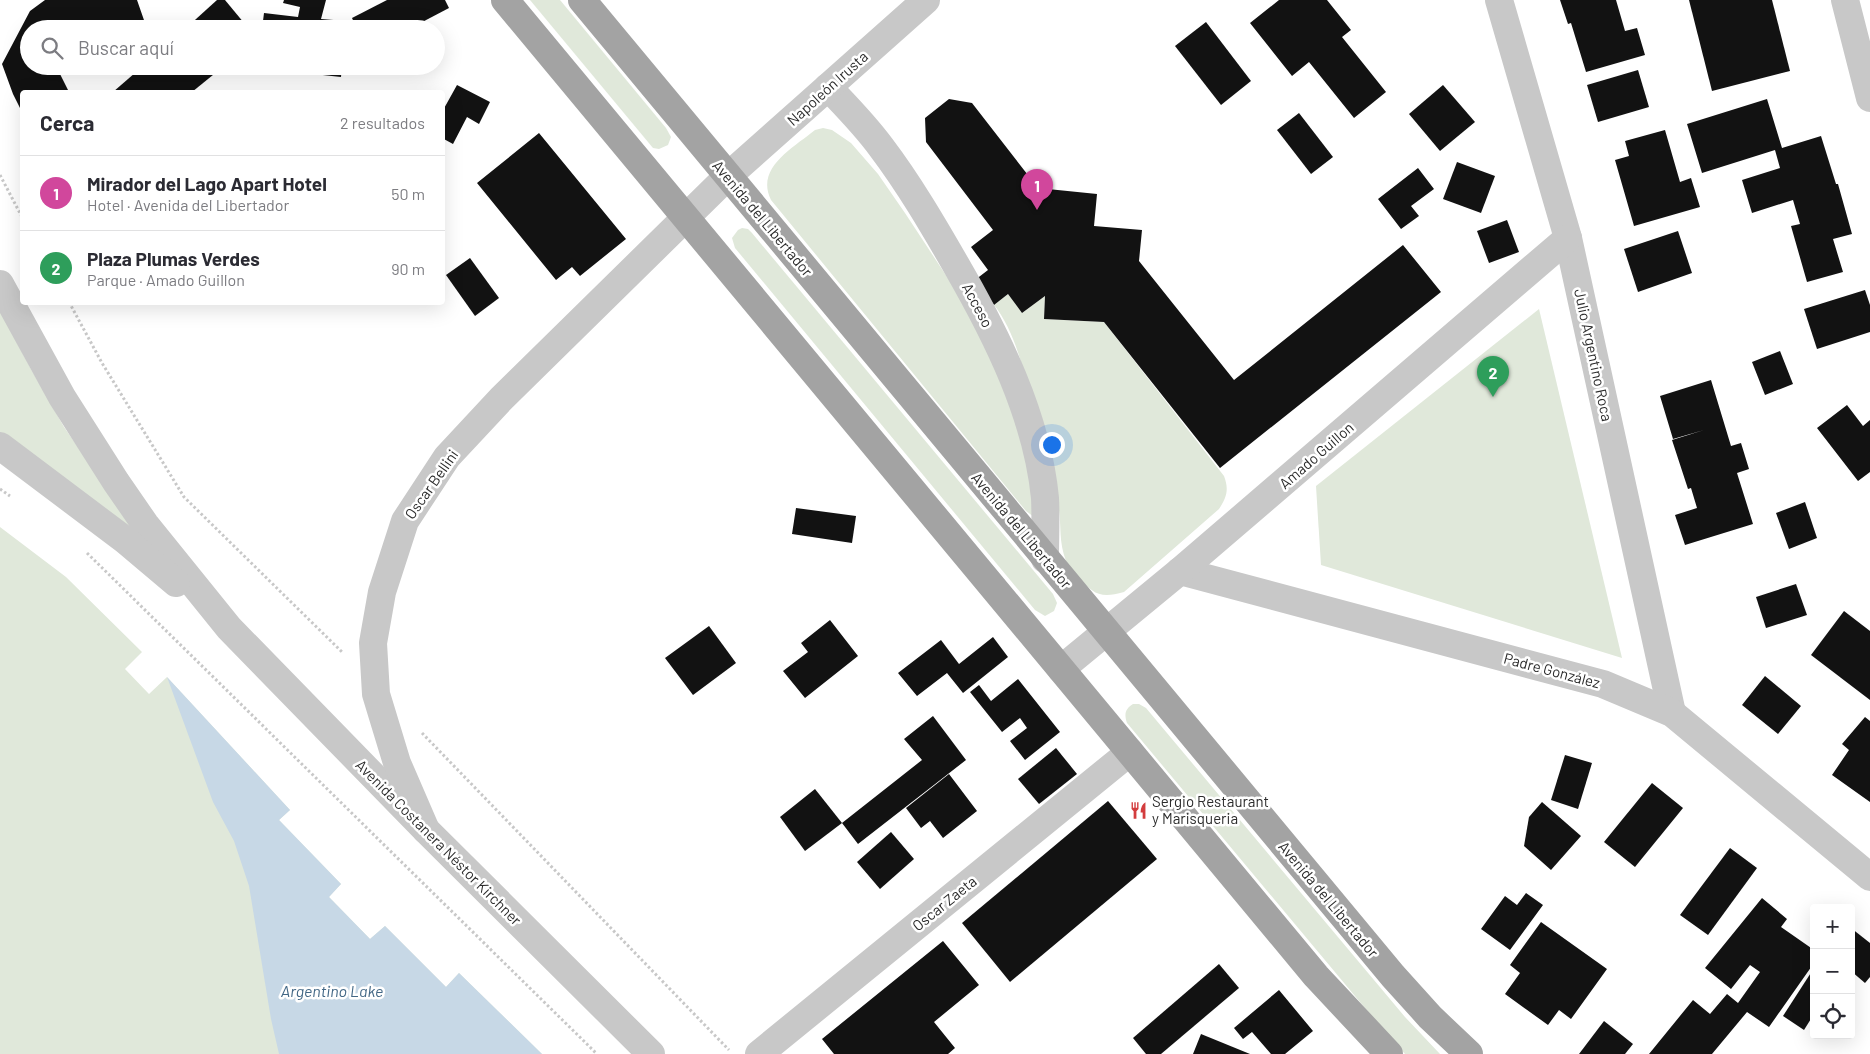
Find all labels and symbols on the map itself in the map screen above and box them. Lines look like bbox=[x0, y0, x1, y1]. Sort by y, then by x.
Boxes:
street label: Napoleón Irusta bbox=[783, 47, 871, 129]
street label: Avenida del Libertador bbox=[709, 156, 817, 280]
pin: 1 bbox=[1021, 169, 1053, 210]
street label: Acceso bbox=[959, 280, 997, 330]
street label: Julio Argentino Roca bbox=[1571, 287, 1617, 423]
pin: 2 bbox=[1477, 356, 1509, 397]
street label: Amado Guillon bbox=[1275, 418, 1357, 492]
your location bbox=[1039, 432, 1065, 458]
street label: Oscar Bellini bbox=[401, 446, 461, 522]
street label: Avenida del Libertador bbox=[968, 468, 1076, 592]
street label: Padre González bbox=[1502, 648, 1602, 692]
street label: Avenida Costanera Néstor Kirchner bbox=[352, 755, 526, 929]
place label: Sergio Restaurant y Marisqueria bbox=[1152, 792, 1269, 827]
restaurant icon: Sergio Restaurant y Marisqueria bbox=[1128, 800, 1148, 820]
street label: Avenida del Libertador bbox=[1275, 837, 1383, 961]
street label: Oscar Zaeta bbox=[908, 872, 980, 934]
water label: Argentino Lake bbox=[281, 981, 383, 1000]

